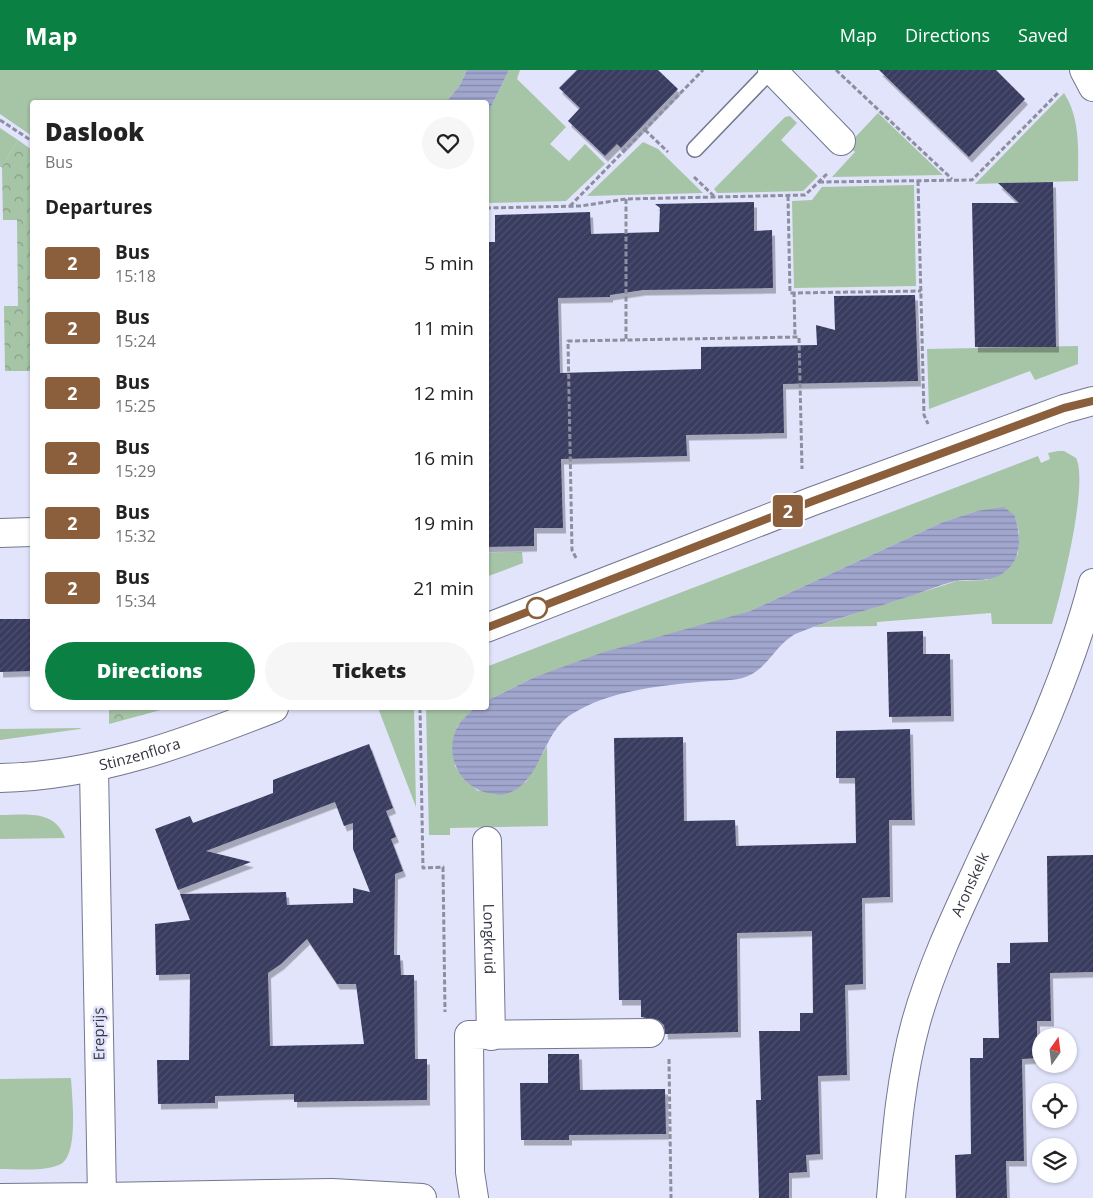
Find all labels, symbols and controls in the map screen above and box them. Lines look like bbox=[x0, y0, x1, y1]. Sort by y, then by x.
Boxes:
text: Map bbox=[25, 19, 77, 52]
text: Map bbox=[840, 23, 877, 47]
text: Directions bbox=[905, 23, 990, 47]
text: Saved bbox=[1018, 23, 1068, 47]
text: Daslook bbox=[45, 115, 144, 148]
button: heart bbox=[422, 117, 474, 169]
text: Bus bbox=[45, 151, 73, 173]
text: Departures bbox=[45, 194, 152, 220]
text: Bus bbox=[115, 239, 150, 265]
text: 5 min bbox=[424, 250, 474, 276]
text: 2 bbox=[67, 251, 78, 275]
text: 15:18 bbox=[115, 265, 156, 287]
text: Bus bbox=[115, 304, 150, 330]
text: 11 min bbox=[413, 315, 474, 341]
text: 2 bbox=[67, 316, 78, 340]
text: 15:24 bbox=[115, 330, 156, 352]
text: Bus bbox=[115, 369, 150, 395]
text: 12 min bbox=[413, 380, 474, 406]
text: 2 bbox=[67, 381, 78, 405]
text: 15:25 bbox=[115, 395, 156, 417]
text: Bus bbox=[115, 434, 150, 460]
text: 16 min bbox=[413, 445, 474, 471]
text: 2 bbox=[67, 446, 78, 470]
text: 15:29 bbox=[115, 460, 156, 482]
line badge: 2 bbox=[772, 495, 804, 527]
text: Bus bbox=[115, 499, 150, 525]
text: 2 bbox=[783, 499, 793, 523]
text: 19 min bbox=[413, 510, 474, 536]
text: 2 bbox=[67, 511, 78, 535]
text: 15:32 bbox=[115, 525, 156, 547]
text: Bus bbox=[115, 564, 150, 590]
text: 21 min bbox=[413, 575, 474, 601]
text: 2 bbox=[67, 576, 78, 600]
text: 15:34 bbox=[115, 590, 156, 612]
unlabelled marker bbox=[526, 597, 548, 619]
button: Directions bbox=[45, 642, 255, 700]
button: Tickets bbox=[265, 642, 474, 700]
street label: Stinzenflora bbox=[97, 733, 183, 774]
street label: Aronskelk bbox=[946, 848, 993, 920]
street label: Longkruid bbox=[479, 904, 501, 974]
street label: Ereprijs bbox=[88, 1007, 108, 1061]
north arrow bbox=[1032, 1028, 1078, 1072]
map controls bbox=[1032, 1028, 1077, 1183]
button: locate bbox=[1032, 1083, 1077, 1128]
button: layers bbox=[1032, 1138, 1077, 1183]

